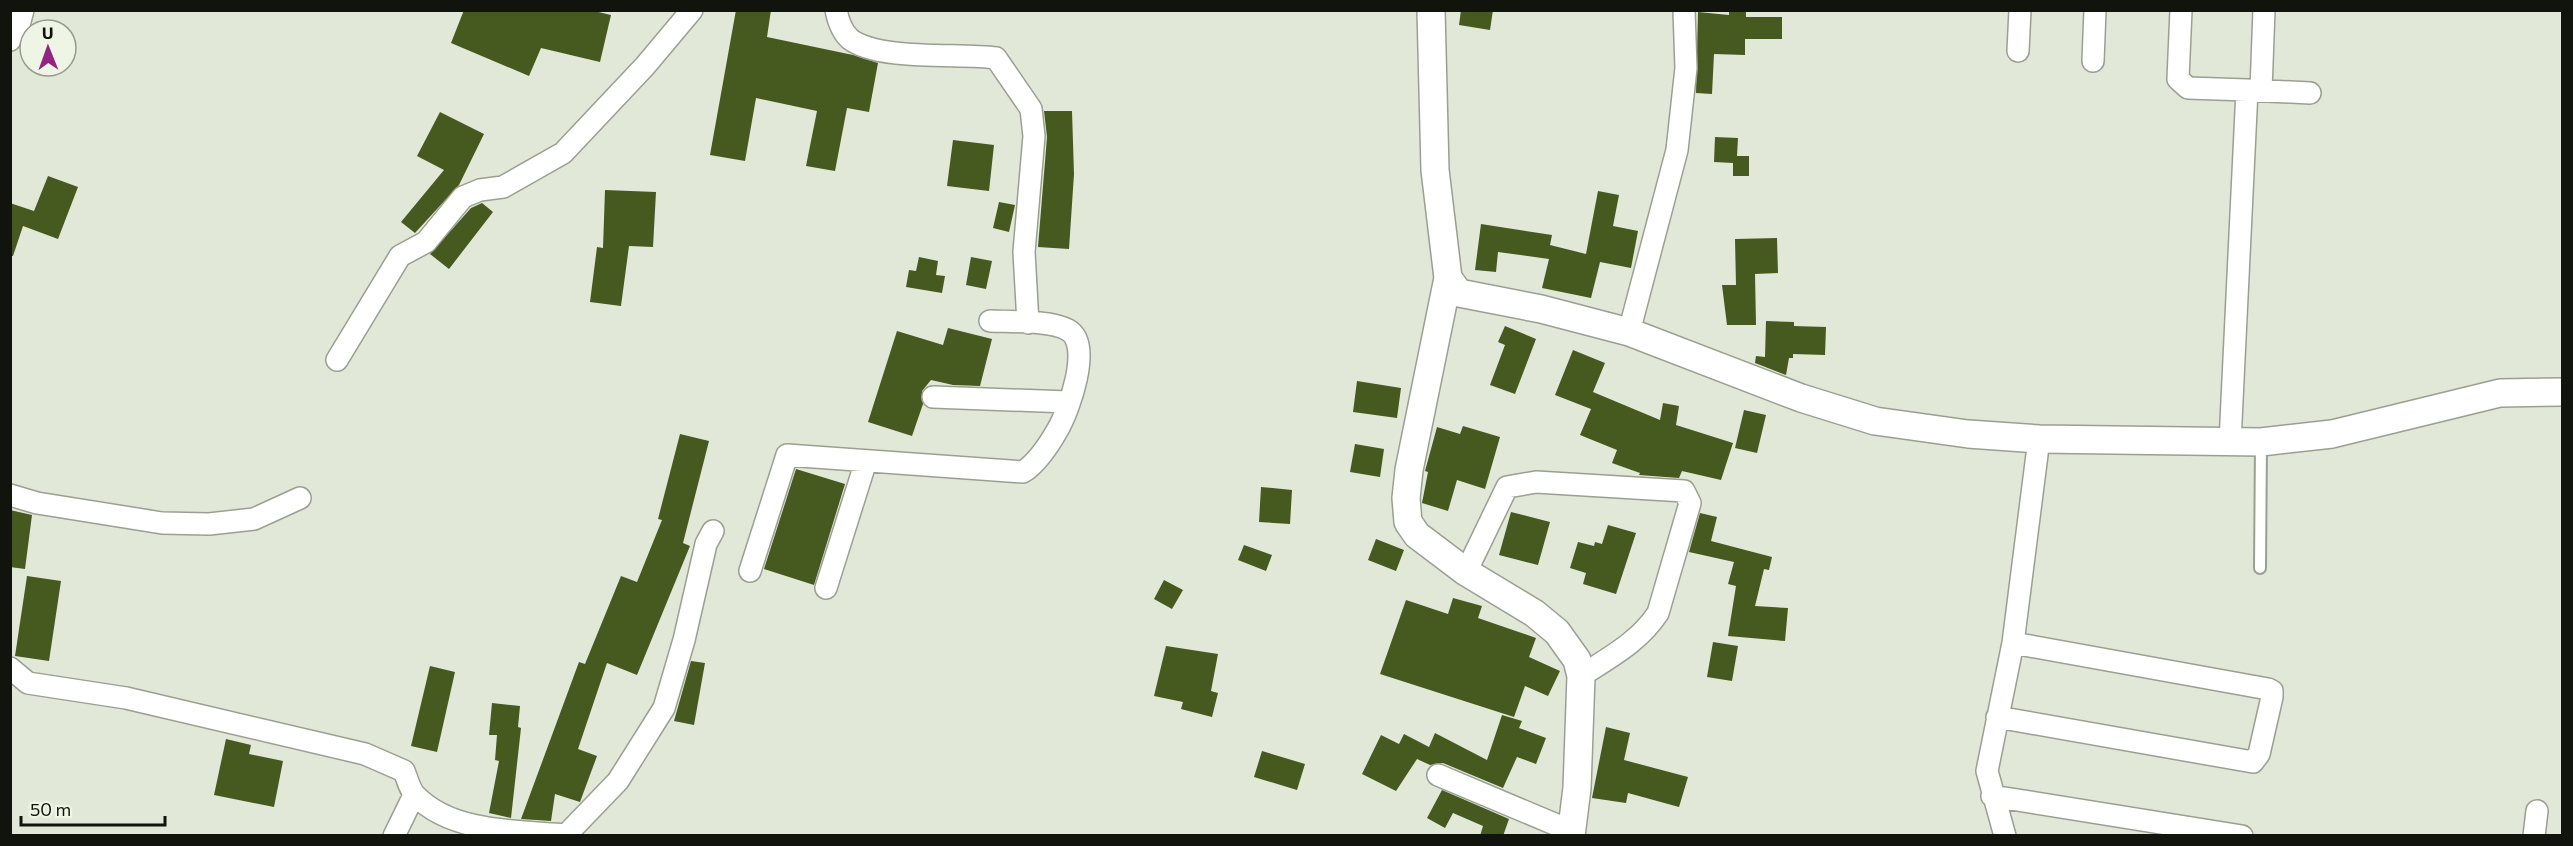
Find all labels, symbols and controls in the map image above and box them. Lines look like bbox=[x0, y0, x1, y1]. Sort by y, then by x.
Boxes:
north arrow bbox=[18, 18, 78, 78]
text: U bbox=[42, 23, 54, 42]
scale bar bbox=[21, 789, 165, 827]
text: 50 m bbox=[30, 798, 71, 820]

